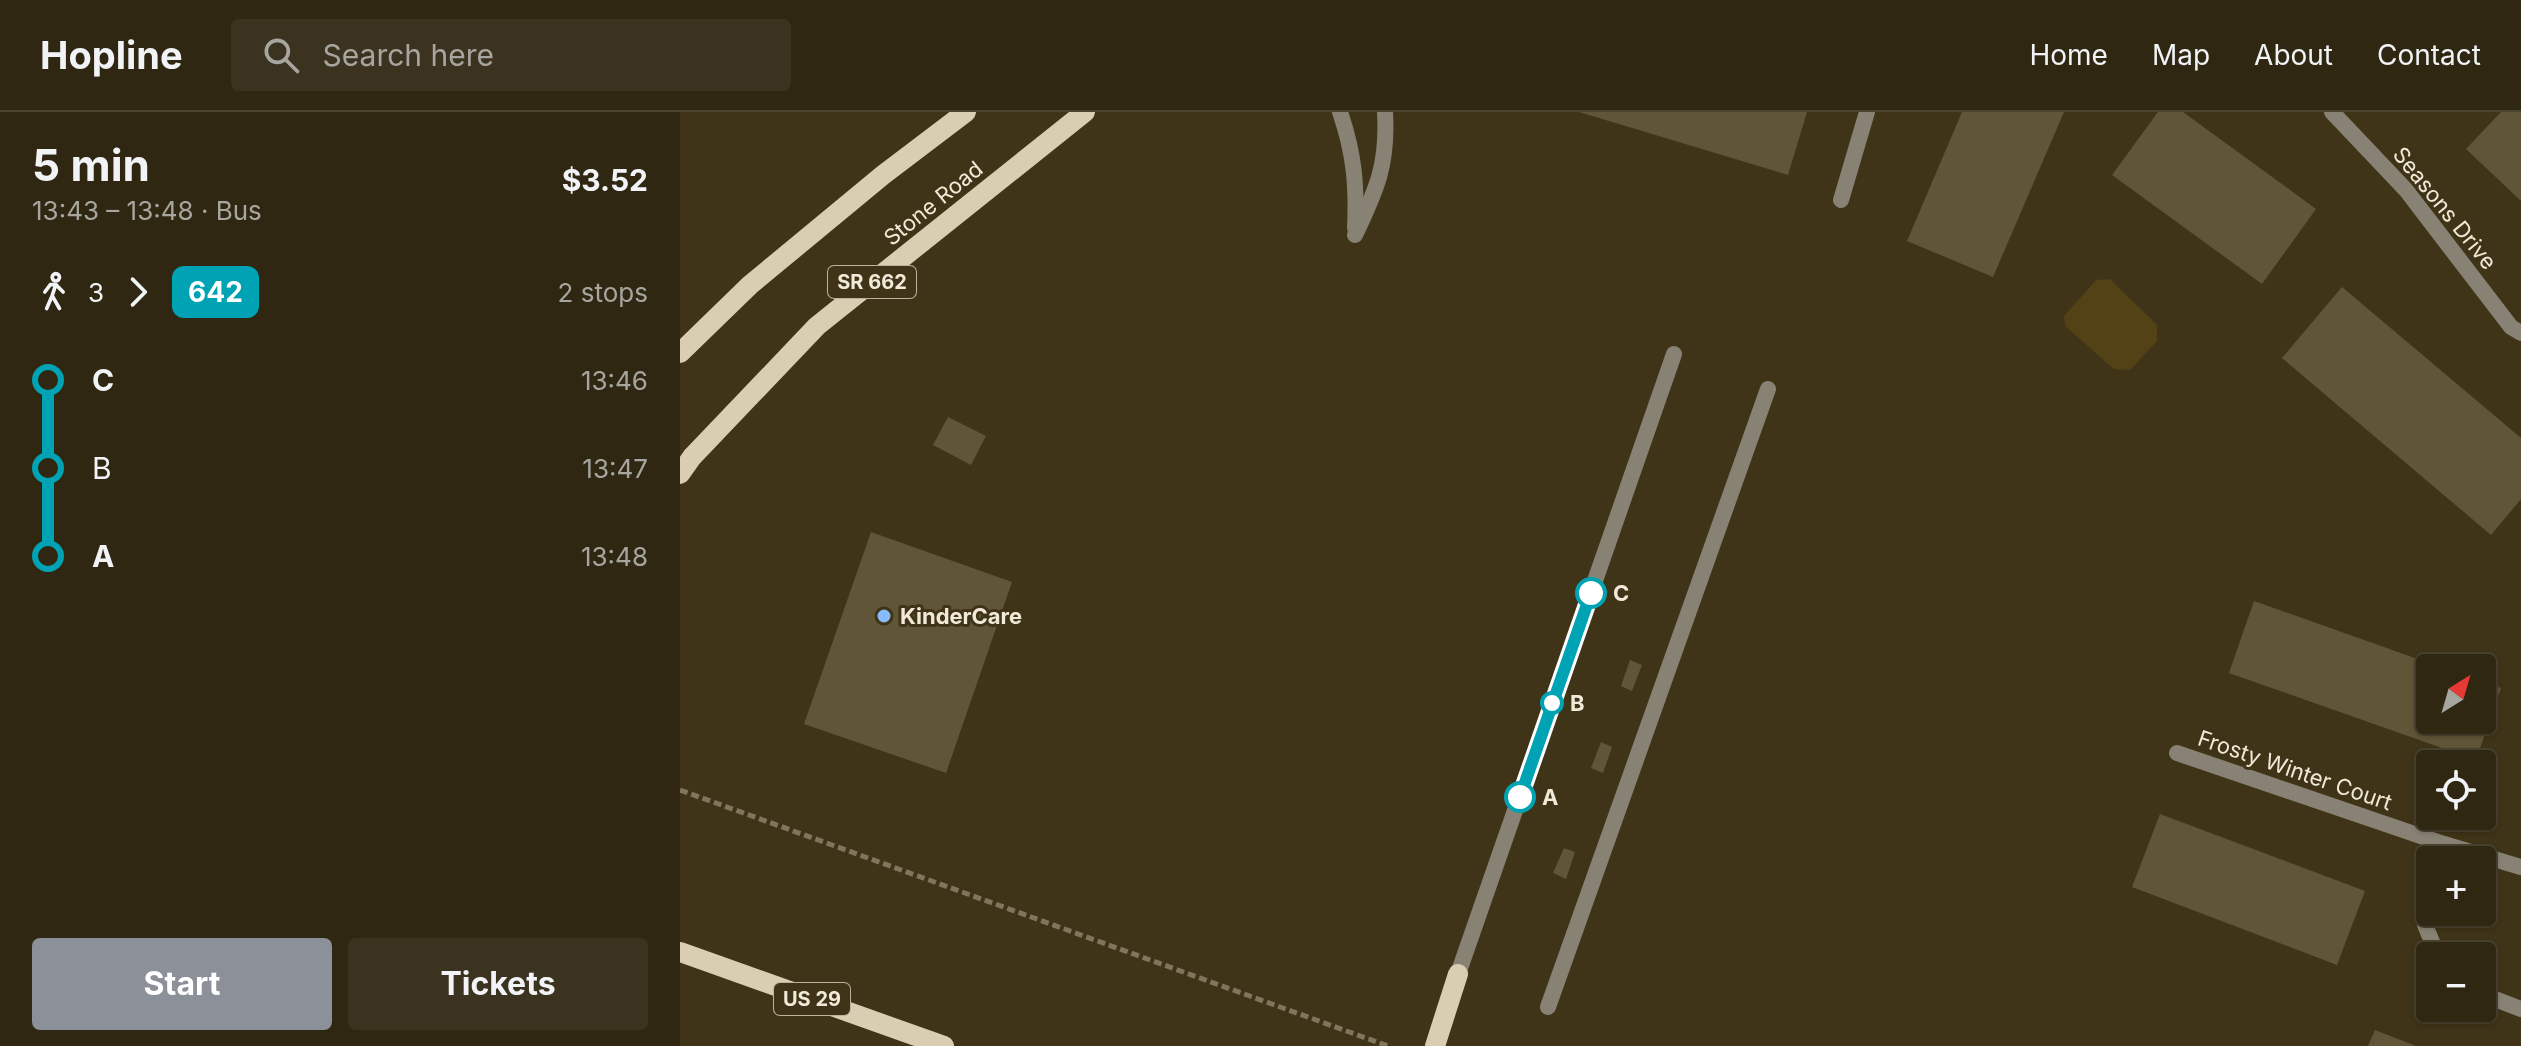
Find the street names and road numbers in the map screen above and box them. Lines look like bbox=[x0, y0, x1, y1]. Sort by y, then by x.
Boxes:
street label: Seasons Drive bbox=[2388, 142, 2502, 274]
street label: Stone Road bbox=[878, 155, 988, 251]
road number: SR 662 bbox=[828, 266, 916, 298]
street label: Frosty Winter Court bbox=[2195, 725, 2395, 815]
road number: US 29 bbox=[774, 983, 850, 1015]

